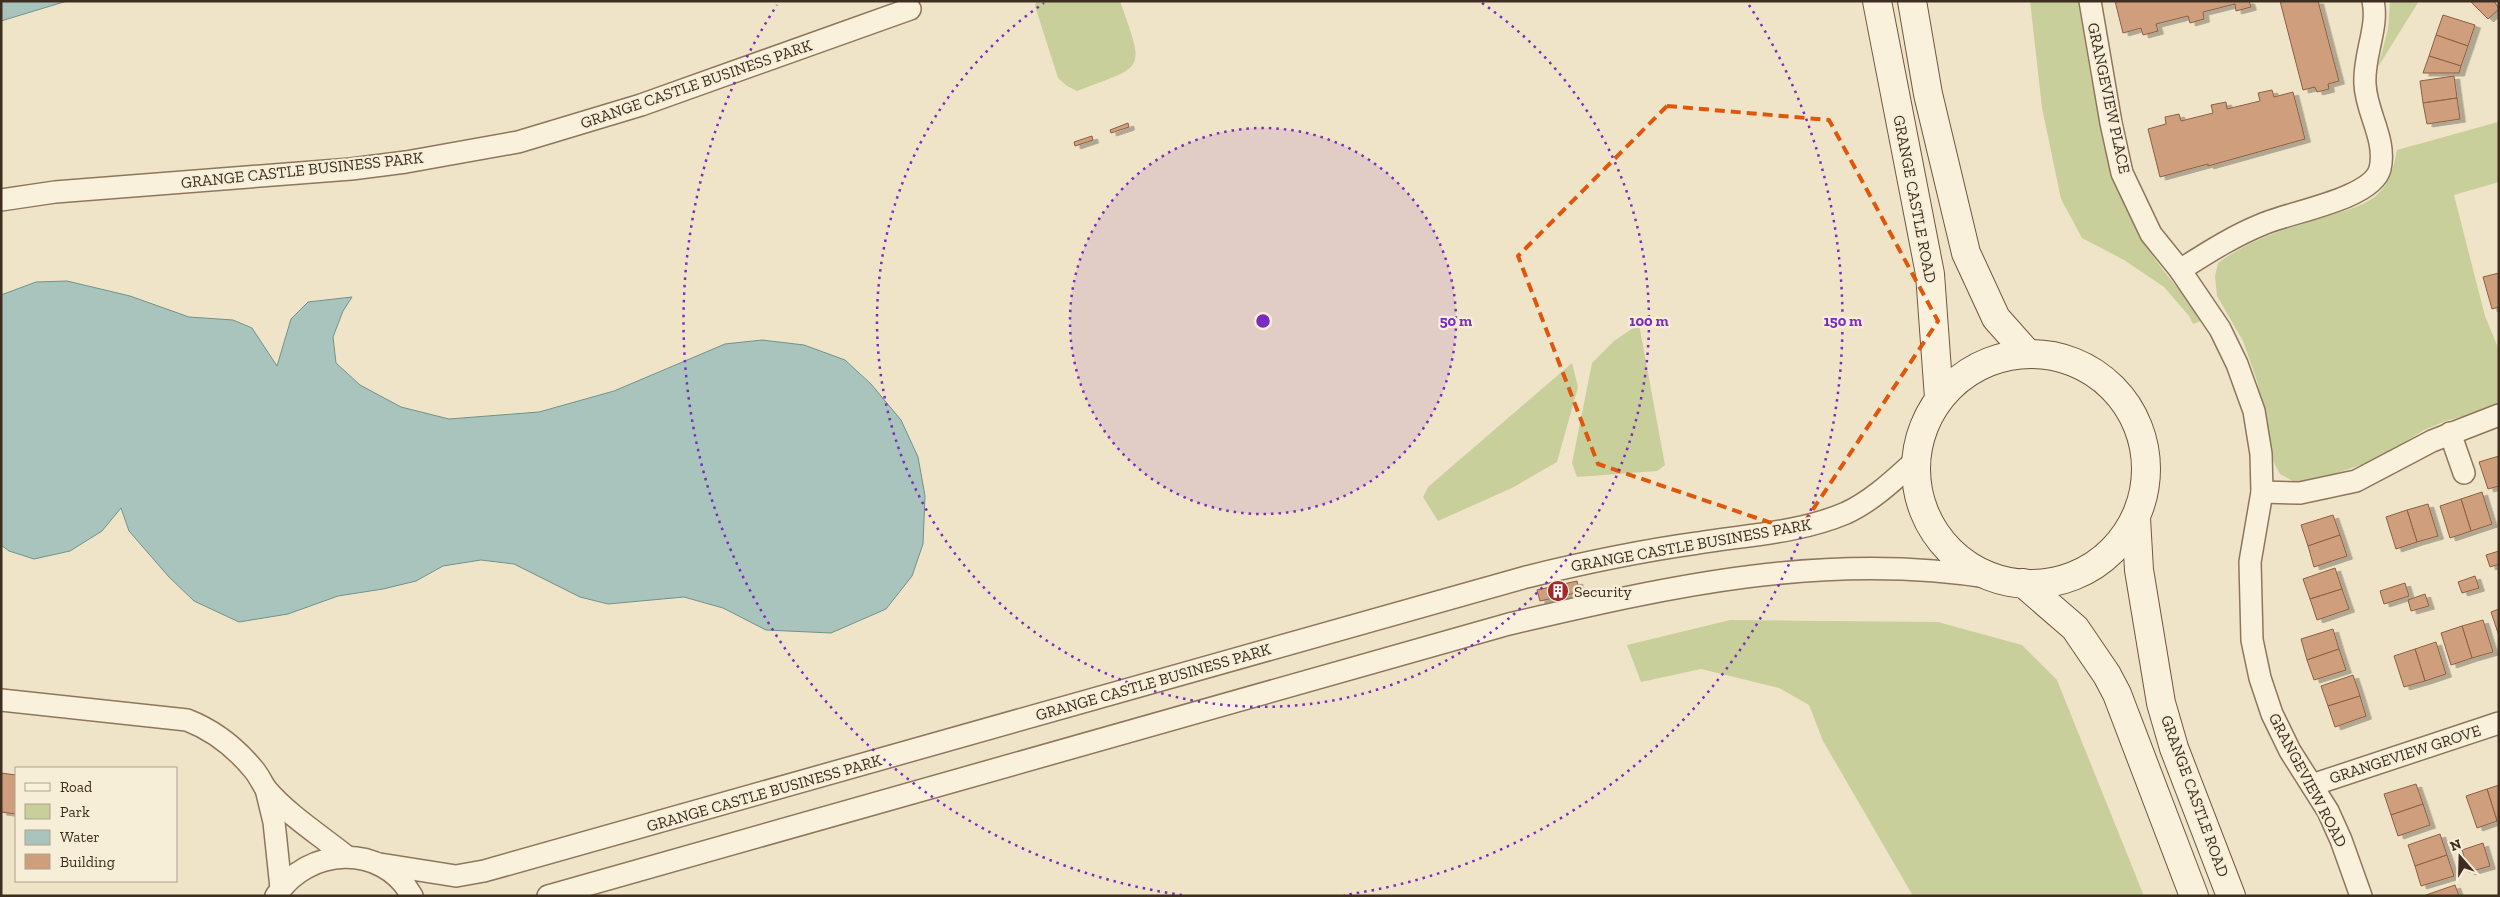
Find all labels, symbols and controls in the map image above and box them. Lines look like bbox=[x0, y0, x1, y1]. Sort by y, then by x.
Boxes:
street label: GRANGEVIEW PLACE bbox=[2084, 21, 2134, 175]
street label: GRANGE CASTLE BUSINESS PARK bbox=[578, 35, 815, 133]
street label: GRANGE CASTLE ROAD bbox=[1889, 113, 1941, 285]
street label: GRANGE CASTLE BUSINESS PARK bbox=[180, 148, 425, 192]
centre of rings bbox=[1254, 312, 1272, 330]
text: 50 m bbox=[1440, 312, 1472, 330]
text: 100 m bbox=[1629, 312, 1669, 330]
text: 150 m bbox=[1824, 312, 1862, 330]
street label: GRANGE CASTLE BUSINESS PARK bbox=[1569, 514, 1813, 575]
building icon: Security bbox=[1546, 579, 1570, 603]
place label: Security bbox=[1574, 582, 1633, 601]
street label: GRANGE CASTLE BUSINESS PARK bbox=[1033, 639, 1273, 725]
street label: GRANGEVIEW ROAD bbox=[2265, 710, 2351, 850]
street label: GRANGE CASTLE ROAD bbox=[2157, 713, 2233, 879]
street label: GRANGEVIEW GROVE bbox=[2327, 721, 2483, 787]
street label: GRANGE CASTLE BUSINESS PARK bbox=[644, 750, 884, 836]
legend bbox=[15, 767, 178, 882]
text: Road bbox=[60, 778, 93, 796]
text: Park bbox=[60, 803, 90, 821]
text: Water bbox=[60, 828, 100, 846]
north arrow bbox=[2435, 832, 2485, 882]
text: N bbox=[2448, 835, 2464, 855]
text: Building bbox=[60, 853, 115, 871]

